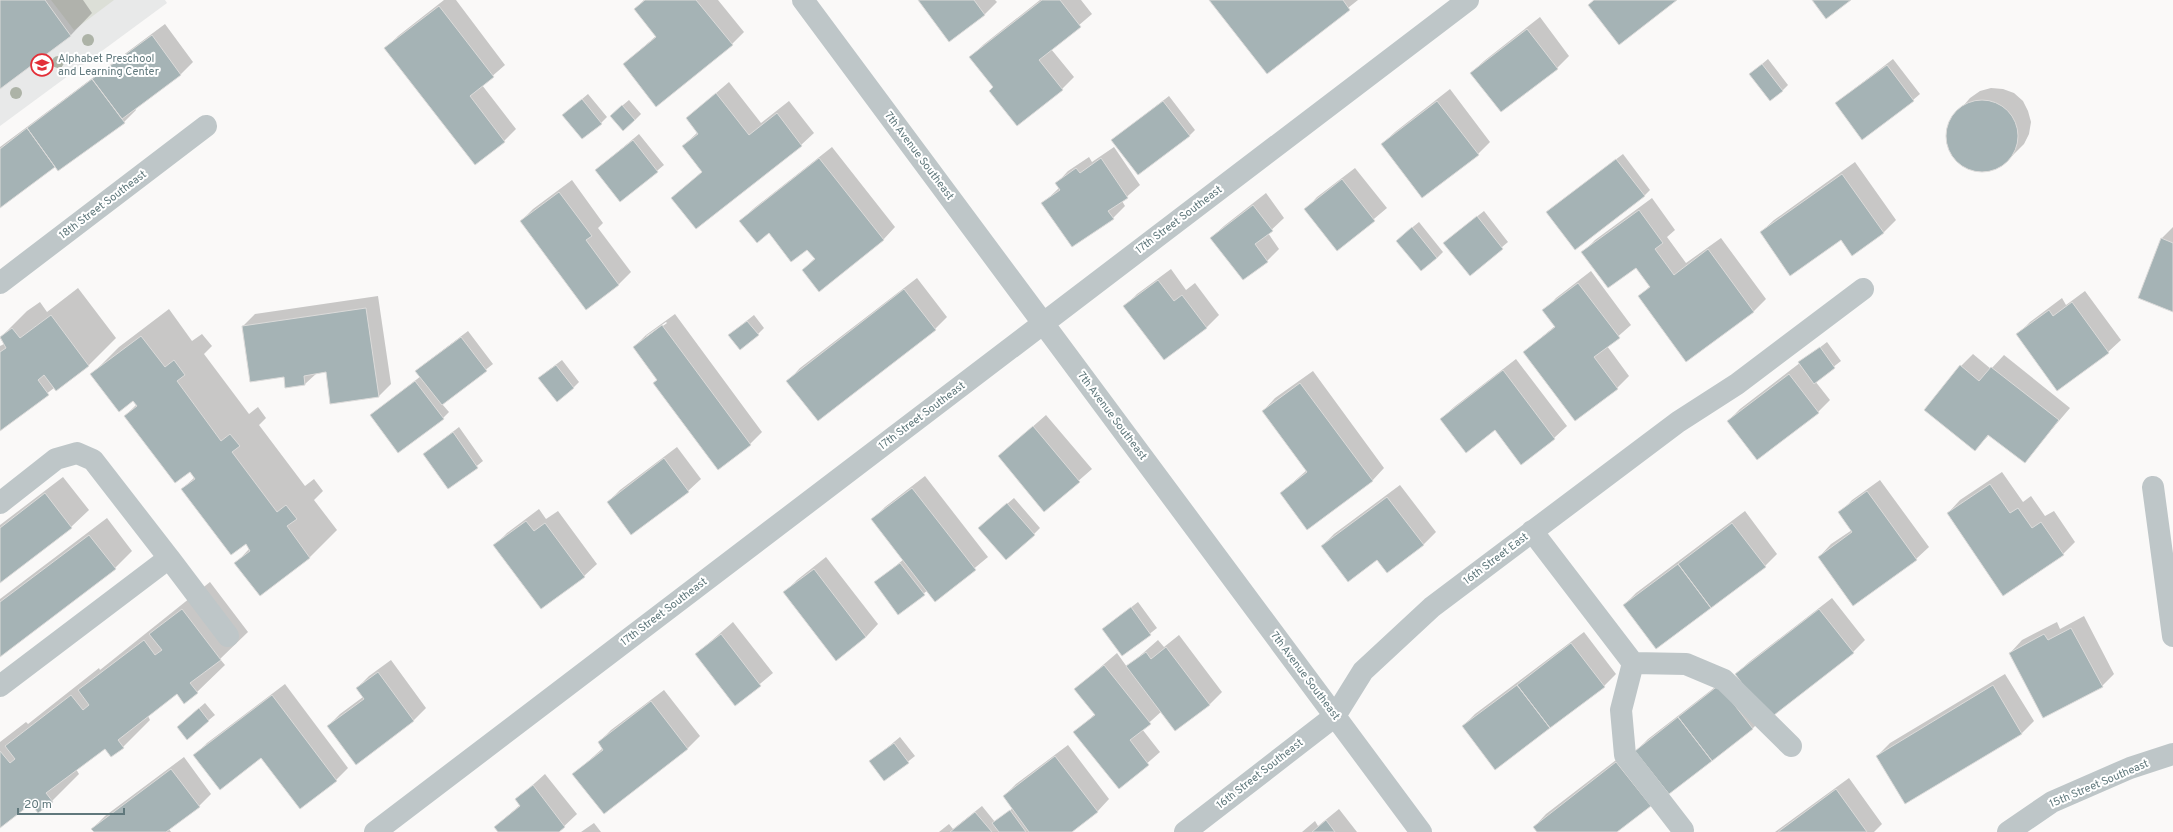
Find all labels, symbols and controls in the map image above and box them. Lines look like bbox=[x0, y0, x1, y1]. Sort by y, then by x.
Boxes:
school or university icon: Alphabet Preschool and Learning Center bbox=[29, 52, 55, 78]
place label: Alphabet Preschool and Learning Center bbox=[58, 52, 160, 79]
street label: 7th Avenue Southeast bbox=[881, 109, 957, 203]
street label: 18th Street Southeast bbox=[56, 167, 150, 243]
street label: 17th Street Southeast bbox=[1133, 183, 1225, 257]
street label: 7th Avenue Southeast bbox=[1074, 369, 1150, 463]
street label: 17th Street Southeast bbox=[876, 379, 968, 453]
street label: 16th Street East bbox=[1461, 530, 1531, 588]
street label: 17th Street Southeast bbox=[618, 575, 710, 649]
street label: 7th Avenue Southeast bbox=[1267, 629, 1343, 723]
street label: 16th Street Southeast bbox=[1214, 736, 1306, 812]
street label: 15th Street Southeast bbox=[2047, 757, 2151, 811]
scale bar bbox=[18, 790, 124, 816]
text: 20 m bbox=[24, 797, 52, 813]

